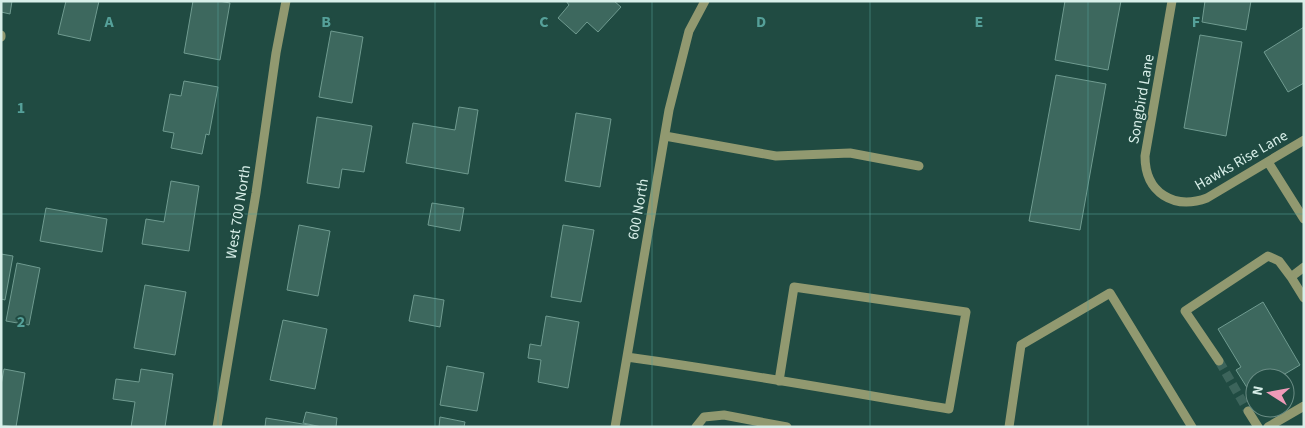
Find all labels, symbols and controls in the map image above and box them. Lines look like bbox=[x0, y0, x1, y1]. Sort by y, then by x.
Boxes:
text: A bbox=[103, 11, 114, 33]
text: B bbox=[321, 11, 331, 33]
text: C bbox=[539, 11, 549, 33]
text: D bbox=[756, 11, 766, 33]
text: E bbox=[975, 11, 983, 33]
text: F bbox=[1192, 11, 1200, 33]
street label: Songbird Lane bbox=[1123, 53, 1160, 146]
text: 1 bbox=[17, 97, 25, 119]
street label: Hawks Rise Lane bbox=[1191, 125, 1292, 196]
street label: West 700 North bbox=[221, 164, 256, 261]
street label: 600 North bbox=[623, 177, 654, 241]
text: 2 bbox=[17, 311, 25, 333]
north arrow bbox=[1245, 368, 1295, 418]
text: N bbox=[1248, 384, 1269, 397]

